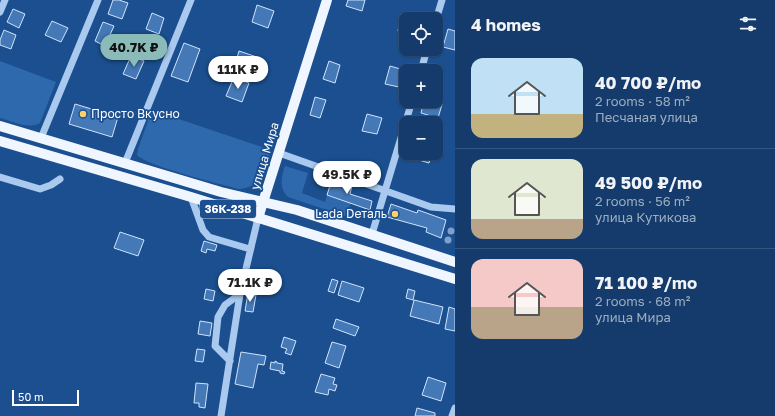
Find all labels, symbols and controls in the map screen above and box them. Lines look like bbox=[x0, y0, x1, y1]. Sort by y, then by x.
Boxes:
map controls bbox=[399, 12, 443, 160]
button: locate bbox=[399, 12, 443, 56]
icon: filters bbox=[737, 13, 759, 35]
text: 4 homes bbox=[471, 14, 541, 35]
pin: 40.7K ₽ bbox=[97, 34, 171, 68]
text: 40.7K ₽ bbox=[109, 39, 159, 55]
pin: 111K ₽ bbox=[205, 56, 271, 90]
text: 111K ₽ bbox=[217, 61, 259, 77]
button: + bbox=[399, 64, 443, 108]
text: 40 700 ₽/mo bbox=[595, 72, 701, 93]
icon: home bbox=[503, 74, 551, 122]
text: 2 rooms · 58 m² bbox=[595, 93, 690, 109]
place label: Просто Вкусно bbox=[91, 106, 180, 121]
marker: Просто Вкусно bbox=[78, 109, 88, 119]
text: Песчаная улица bbox=[595, 109, 698, 125]
button: − bbox=[399, 116, 443, 160]
street label: улица Мира bbox=[247, 120, 282, 192]
pin: 49.5K ₽ bbox=[310, 161, 384, 195]
text: 49.5K ₽ bbox=[322, 166, 372, 182]
text: 49 500 ₽/mo bbox=[595, 172, 702, 193]
icon: home bbox=[503, 175, 551, 223]
text: 2 rooms · 56 m² bbox=[595, 193, 690, 209]
road number: 36К-238 bbox=[200, 200, 256, 218]
place label: Lada Dеталь bbox=[315, 206, 387, 221]
marker: Lada Dеталь bbox=[390, 209, 400, 219]
text: улица Кутикова bbox=[595, 209, 696, 225]
pin: 71.1K ₽ bbox=[213, 269, 287, 303]
text: 71 100 ₽/mo bbox=[595, 272, 697, 293]
text: 71.1K ₽ bbox=[227, 274, 273, 290]
icon: home bbox=[503, 275, 551, 323]
text: 2 rooms · 68 m² bbox=[595, 293, 690, 309]
text: улица Мира bbox=[595, 309, 671, 325]
scale bar bbox=[12, 388, 79, 407]
text: 50 m bbox=[18, 390, 44, 403]

